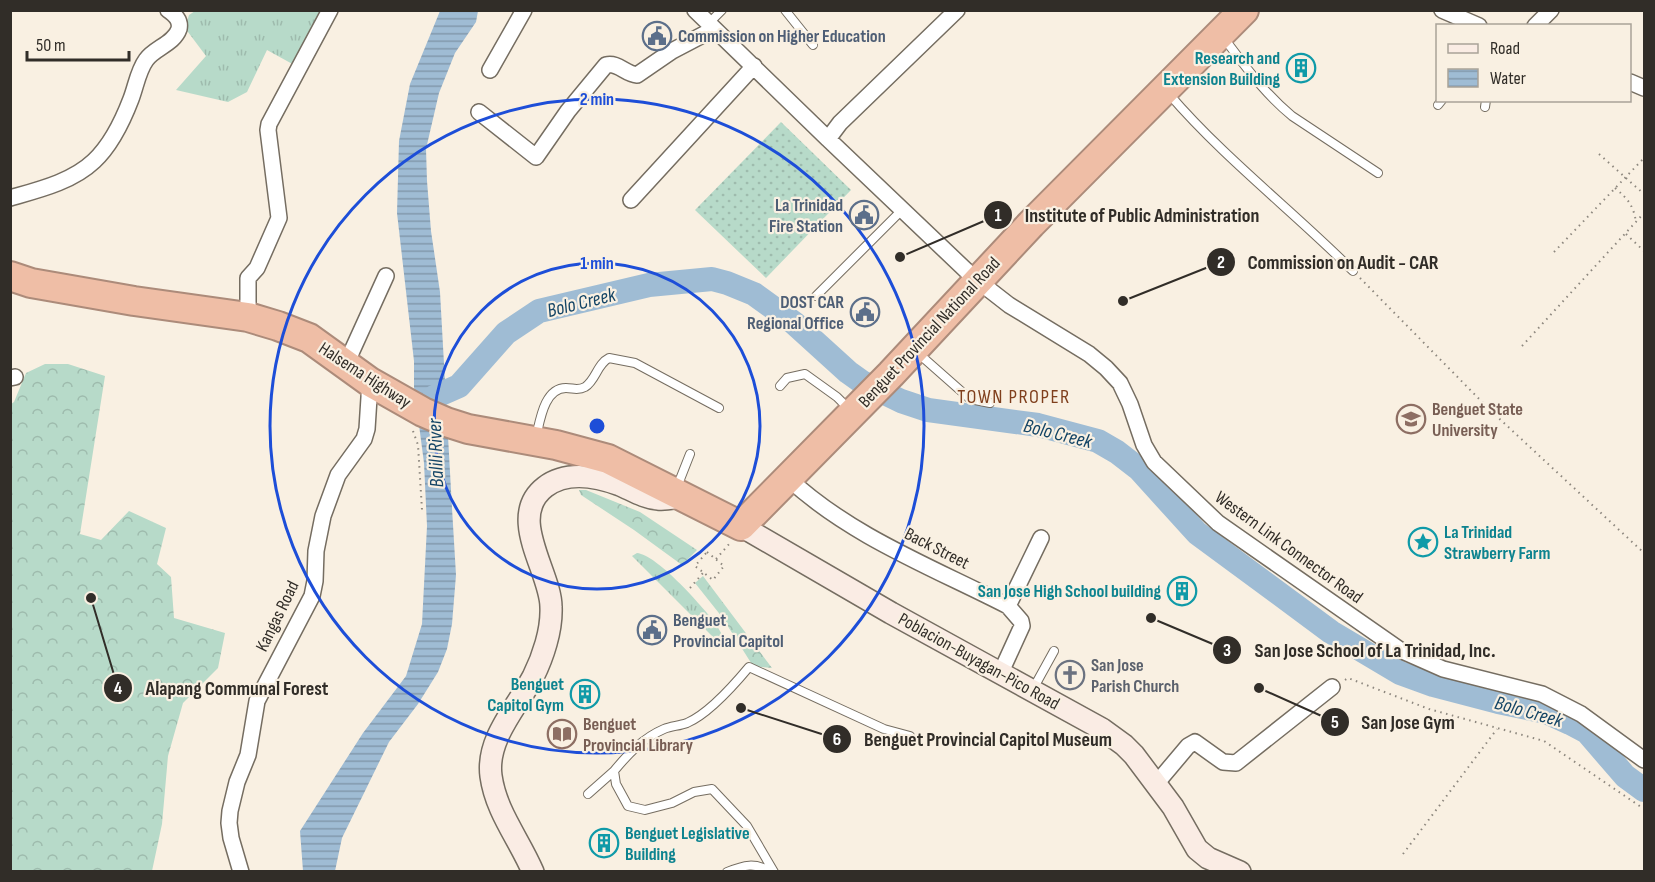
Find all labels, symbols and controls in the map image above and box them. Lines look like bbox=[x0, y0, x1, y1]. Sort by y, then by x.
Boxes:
public building icon: Commission on Higher Education bbox=[641, 20, 673, 52]
scale bar bbox=[27, 24, 129, 62]
legend bbox=[1436, 24, 1631, 102]
place label: Commission on Higher Education bbox=[678, 26, 886, 47]
text: 50 m bbox=[36, 35, 66, 56]
text: Road bbox=[1490, 38, 1520, 59]
place label: Research and Extension Building bbox=[1163, 48, 1280, 90]
building icon: Research and Extension Building bbox=[1285, 52, 1317, 84]
text: Water bbox=[1490, 68, 1526, 89]
text: 2 min bbox=[580, 89, 614, 110]
place label: La Trinidad Fire Station bbox=[769, 195, 843, 237]
callout: Institute of Public Administration bbox=[983, 196, 1272, 234]
public building icon: La Trinidad Fire Station bbox=[848, 199, 880, 231]
text: Institute of Public Administration bbox=[1025, 204, 1259, 228]
text: 1 bbox=[994, 205, 1002, 226]
callout: Commission on Audit - CAR bbox=[1206, 243, 1451, 281]
text: Commission on Audit - CAR bbox=[1247, 251, 1439, 275]
text: 2 bbox=[1217, 252, 1225, 273]
text: 1 min bbox=[580, 253, 614, 274]
street label: Benguet Provincial National Road bbox=[854, 253, 1005, 412]
water label: Bolo Creek bbox=[545, 283, 618, 323]
place label: DOST CAR Regional Office bbox=[747, 292, 844, 334]
public building icon: DOST CAR Regional Office bbox=[849, 296, 881, 328]
street label: Halsema Highway bbox=[315, 338, 415, 413]
district label: TOWN PROPER bbox=[957, 385, 1071, 409]
place label: Benguet State University bbox=[1432, 399, 1523, 441]
school or university icon: Benguet State University bbox=[1395, 403, 1427, 435]
water label: Bolo Creek bbox=[1021, 414, 1095, 454]
centre of rings bbox=[587, 416, 607, 436]
water label: Balili River bbox=[423, 417, 449, 488]
street label: Western Link Connector Road bbox=[1211, 487, 1367, 608]
place label: La Trinidad Strawberry Farm bbox=[1444, 522, 1550, 564]
street label: Back Street bbox=[901, 523, 973, 574]
place icon: La Trinidad Strawberry Farm bbox=[1407, 526, 1439, 558]
building icon: San Jose High School building bbox=[1166, 575, 1198, 607]
street label: Kangas Road bbox=[251, 578, 304, 655]
place label: San Jose High School building bbox=[978, 581, 1161, 602]
street label: Poblacion-Buyagan-Pico Road bbox=[895, 608, 1063, 714]
place label: Benguet Provincial Capitol bbox=[673, 610, 784, 652]
public building icon: Benguet Provincial Capitol bbox=[636, 614, 668, 646]
callout: San Jose School of La Trinidad, Inc. bbox=[1212, 631, 1507, 669]
text: San Jose School of La Trinidad, Inc. bbox=[1255, 639, 1496, 663]
text: 3 bbox=[1223, 640, 1231, 661]
place label: San Jose Parish Church bbox=[1091, 655, 1179, 697]
church icon: San Jose Parish Church bbox=[1054, 659, 1086, 691]
callout: Alapang Communal Forest bbox=[103, 669, 340, 707]
place label: Benguet Capitol Gym bbox=[487, 674, 564, 716]
text: Alapang Communal Forest bbox=[145, 677, 329, 701]
text: 4 bbox=[114, 678, 123, 699]
building icon: Benguet Capitol Gym bbox=[569, 678, 601, 710]
water label: Bolo Creek bbox=[1492, 691, 1566, 733]
callout: San Jose Gym bbox=[1320, 703, 1467, 741]
text: San Jose Gym bbox=[1361, 711, 1455, 735]
text: 5 bbox=[1331, 712, 1339, 733]
place label: Benguet Provincial Library bbox=[583, 714, 693, 756]
library icon: Benguet Provincial Library bbox=[546, 718, 578, 750]
callout: Benguet Provincial Capitol Museum bbox=[822, 720, 1124, 758]
text: Benguet Provincial Capitol Museum bbox=[864, 728, 1112, 752]
text: 6 bbox=[833, 729, 841, 750]
place label: Benguet Legislative Building bbox=[625, 823, 750, 865]
building icon: Benguet Legislative Building bbox=[588, 827, 620, 859]

